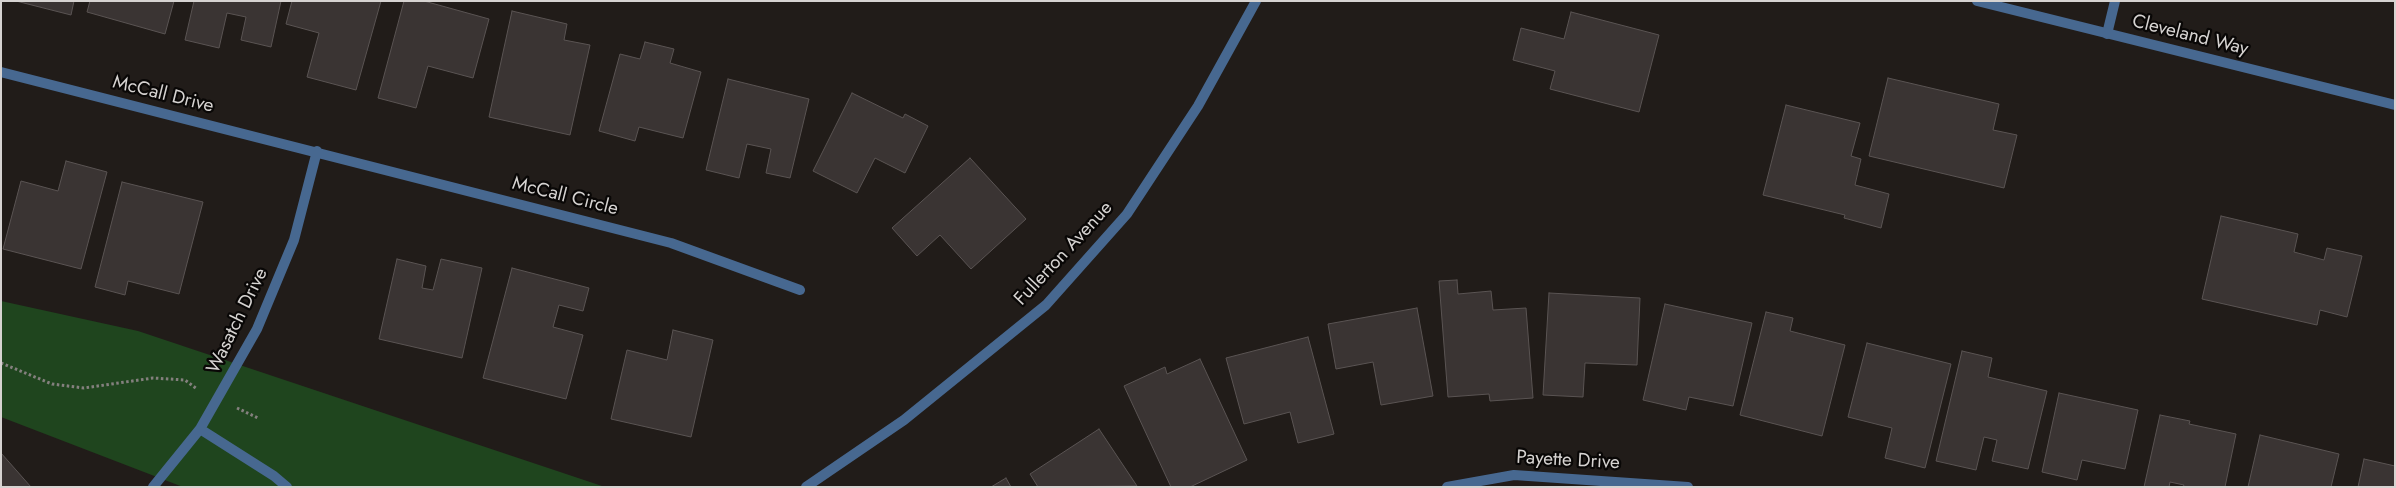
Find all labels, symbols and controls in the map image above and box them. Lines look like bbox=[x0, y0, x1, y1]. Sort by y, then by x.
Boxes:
street label: Cleveland Way bbox=[2129, 11, 2251, 61]
street label: McCall Drive bbox=[110, 71, 216, 119]
street label: McCall Circle bbox=[510, 173, 620, 221]
street label: Fullerton Avenue bbox=[1010, 197, 1118, 311]
street label: Wasatch Drive bbox=[203, 265, 273, 377]
street label: Payette Drive bbox=[1516, 447, 1620, 475]

